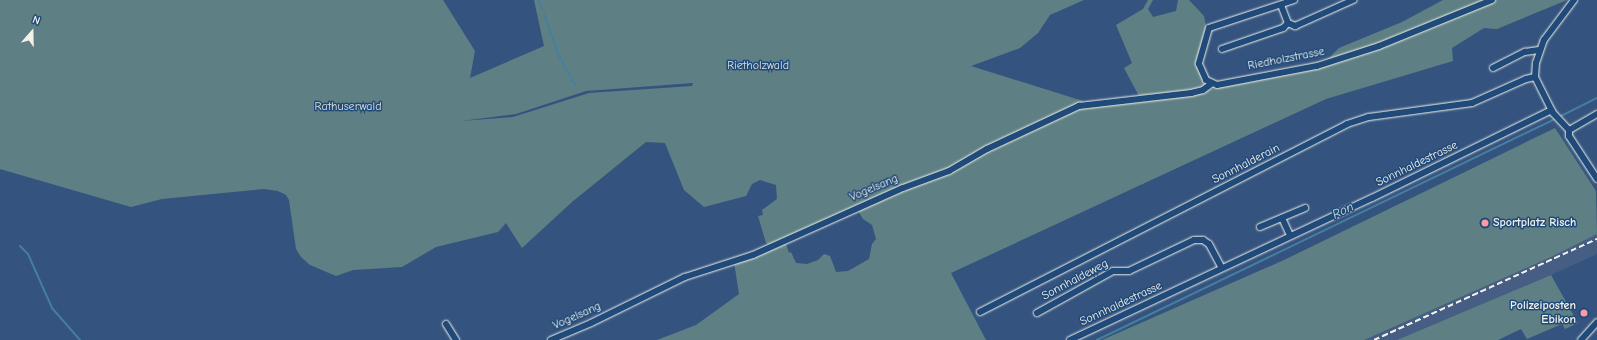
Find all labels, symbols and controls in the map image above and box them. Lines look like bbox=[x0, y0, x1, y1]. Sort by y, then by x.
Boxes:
north arrow bbox=[12, 12, 52, 52]
text: N bbox=[31, 13, 42, 28]
street label: Riedholzstrasse bbox=[1246, 44, 1326, 74]
park label: Rietholzwald bbox=[727, 59, 789, 73]
park label: Rathuserwald bbox=[314, 100, 382, 114]
street label: Sonnhaldestrasse bbox=[1374, 138, 1460, 190]
street label: Sonnhalderain bbox=[1210, 141, 1282, 187]
street label: Vogelsang bbox=[848, 171, 900, 205]
water label: Ron bbox=[1330, 199, 1356, 223]
place label: Sportplatz Risch bbox=[1493, 216, 1576, 230]
marker: Sportplatz Risch bbox=[1480, 218, 1490, 228]
street label: Sonnhaldeweg bbox=[1039, 256, 1111, 304]
street label: Sonnhaldestrasse bbox=[1078, 279, 1164, 329]
street label: Vogelsang bbox=[551, 299, 603, 333]
place label: Polizeiposten Ebikon bbox=[1510, 299, 1576, 327]
marker: Polizeiposten Ebikon bbox=[1579, 308, 1589, 318]

